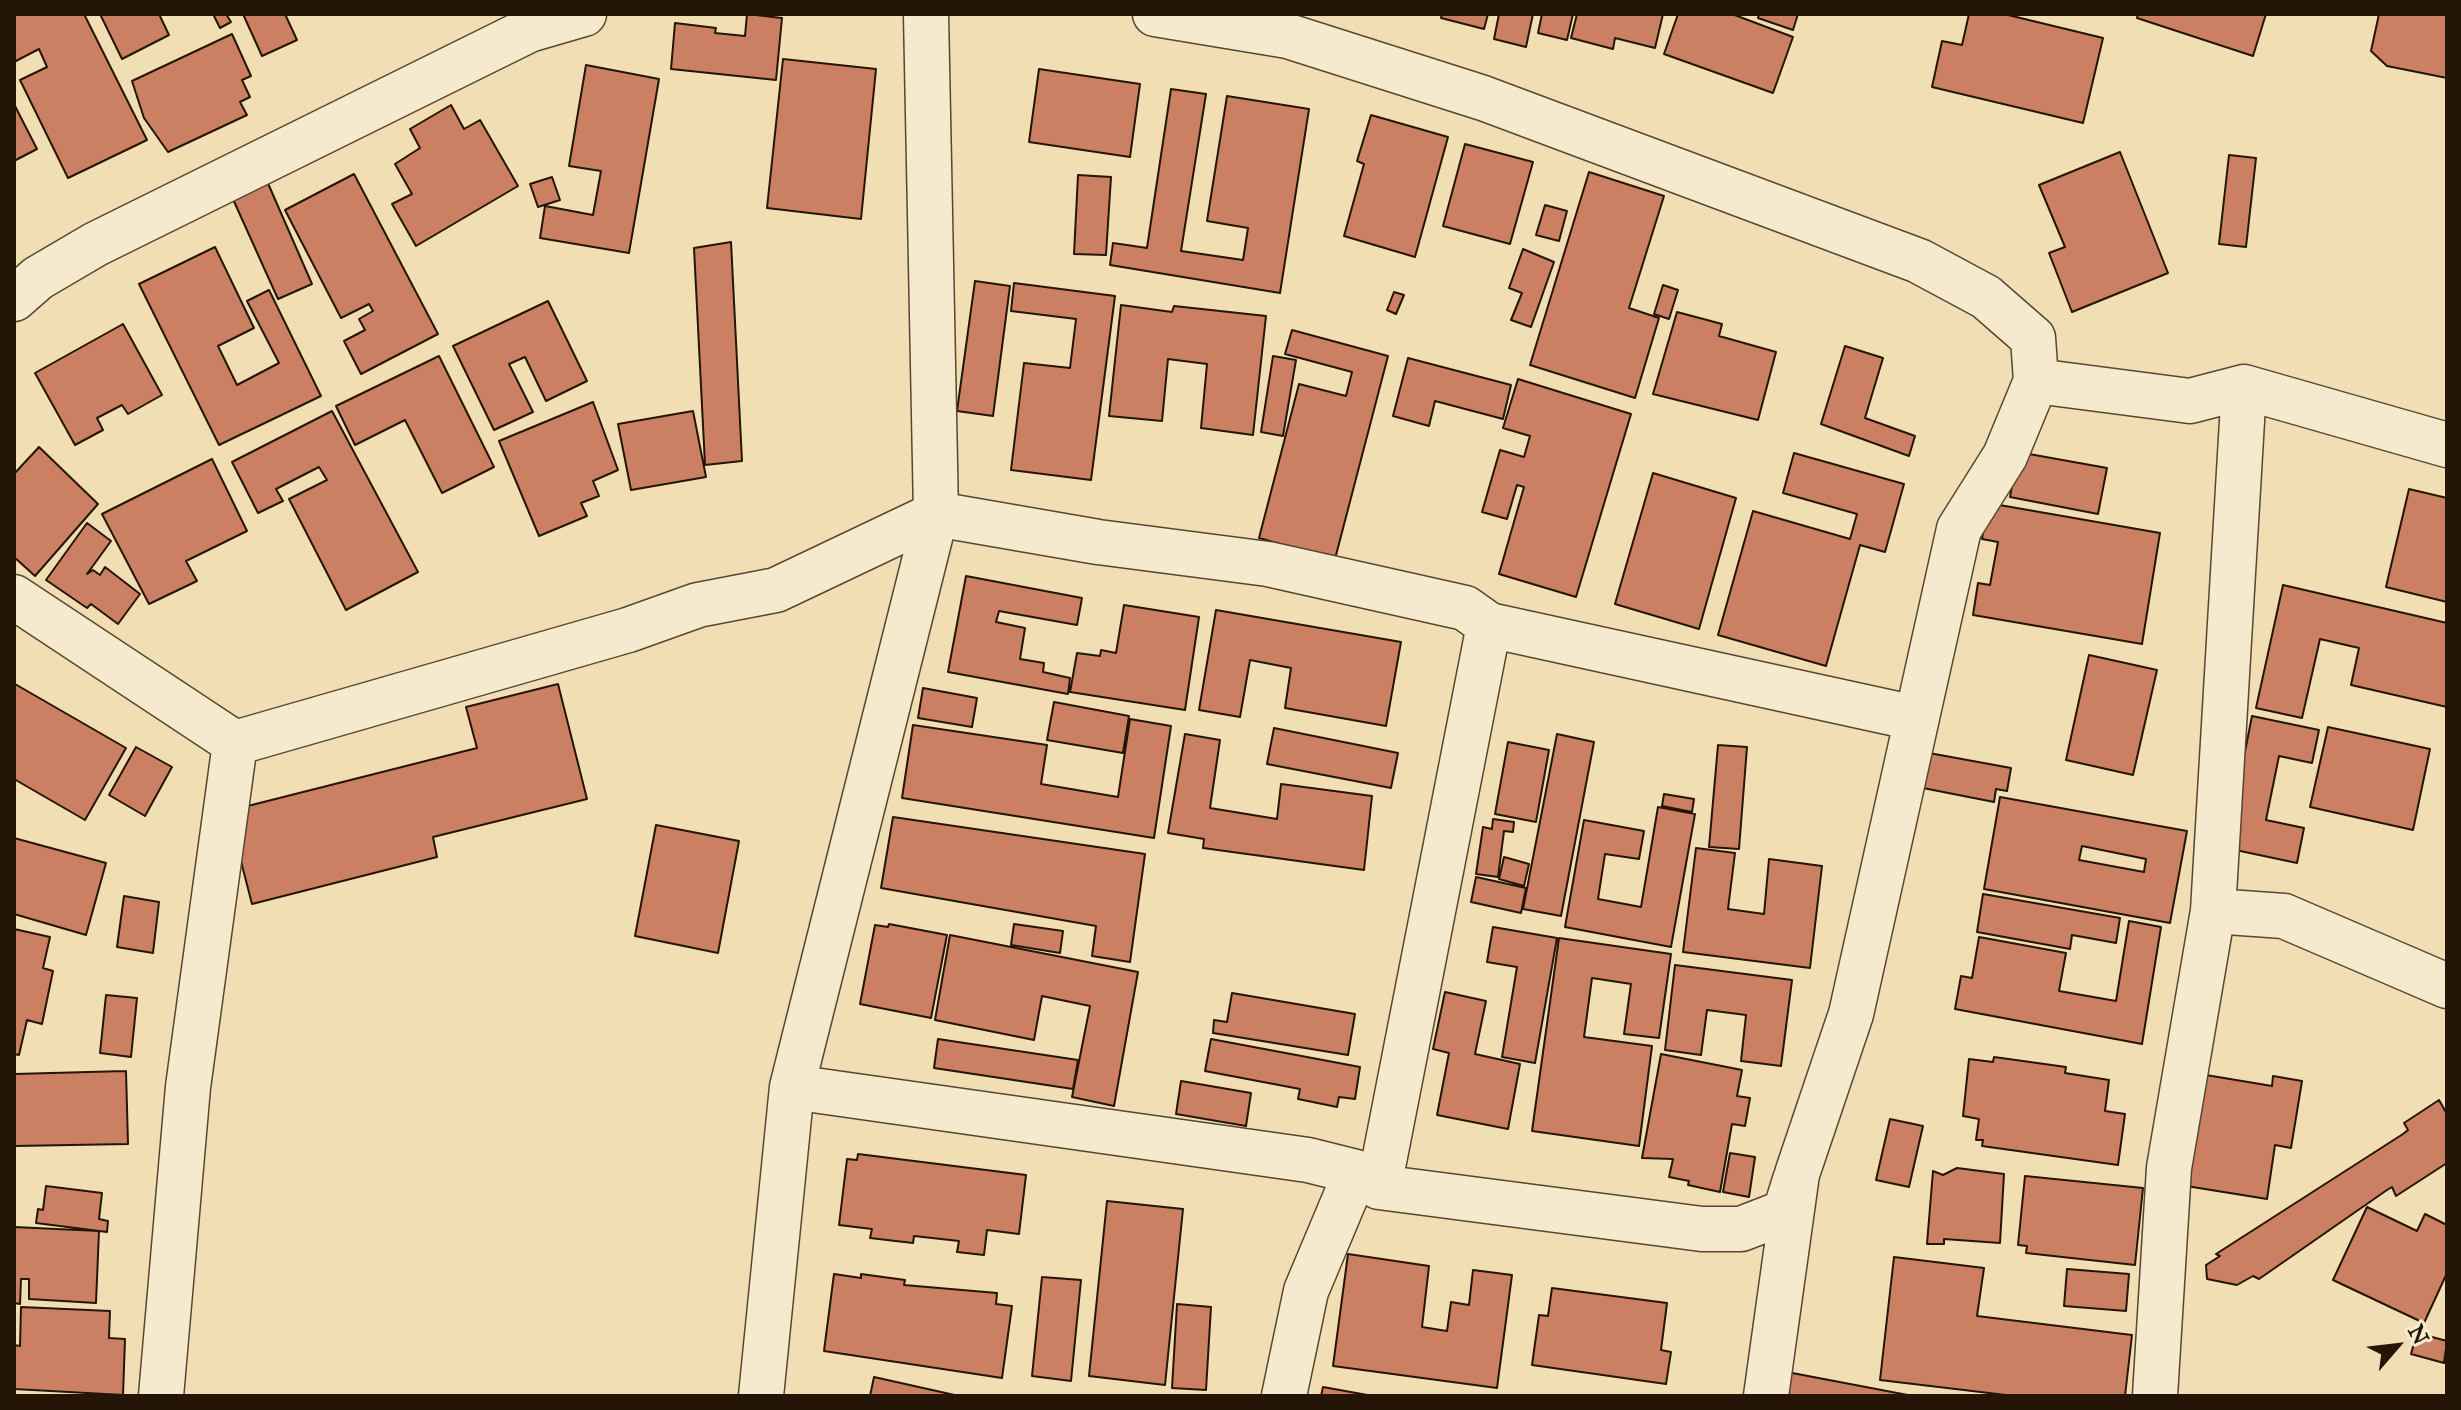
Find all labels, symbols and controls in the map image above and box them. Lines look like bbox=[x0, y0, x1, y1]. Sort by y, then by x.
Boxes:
north arrow bbox=[2357, 1306, 2437, 1386]
text: N bbox=[2402, 1320, 2435, 1349]

